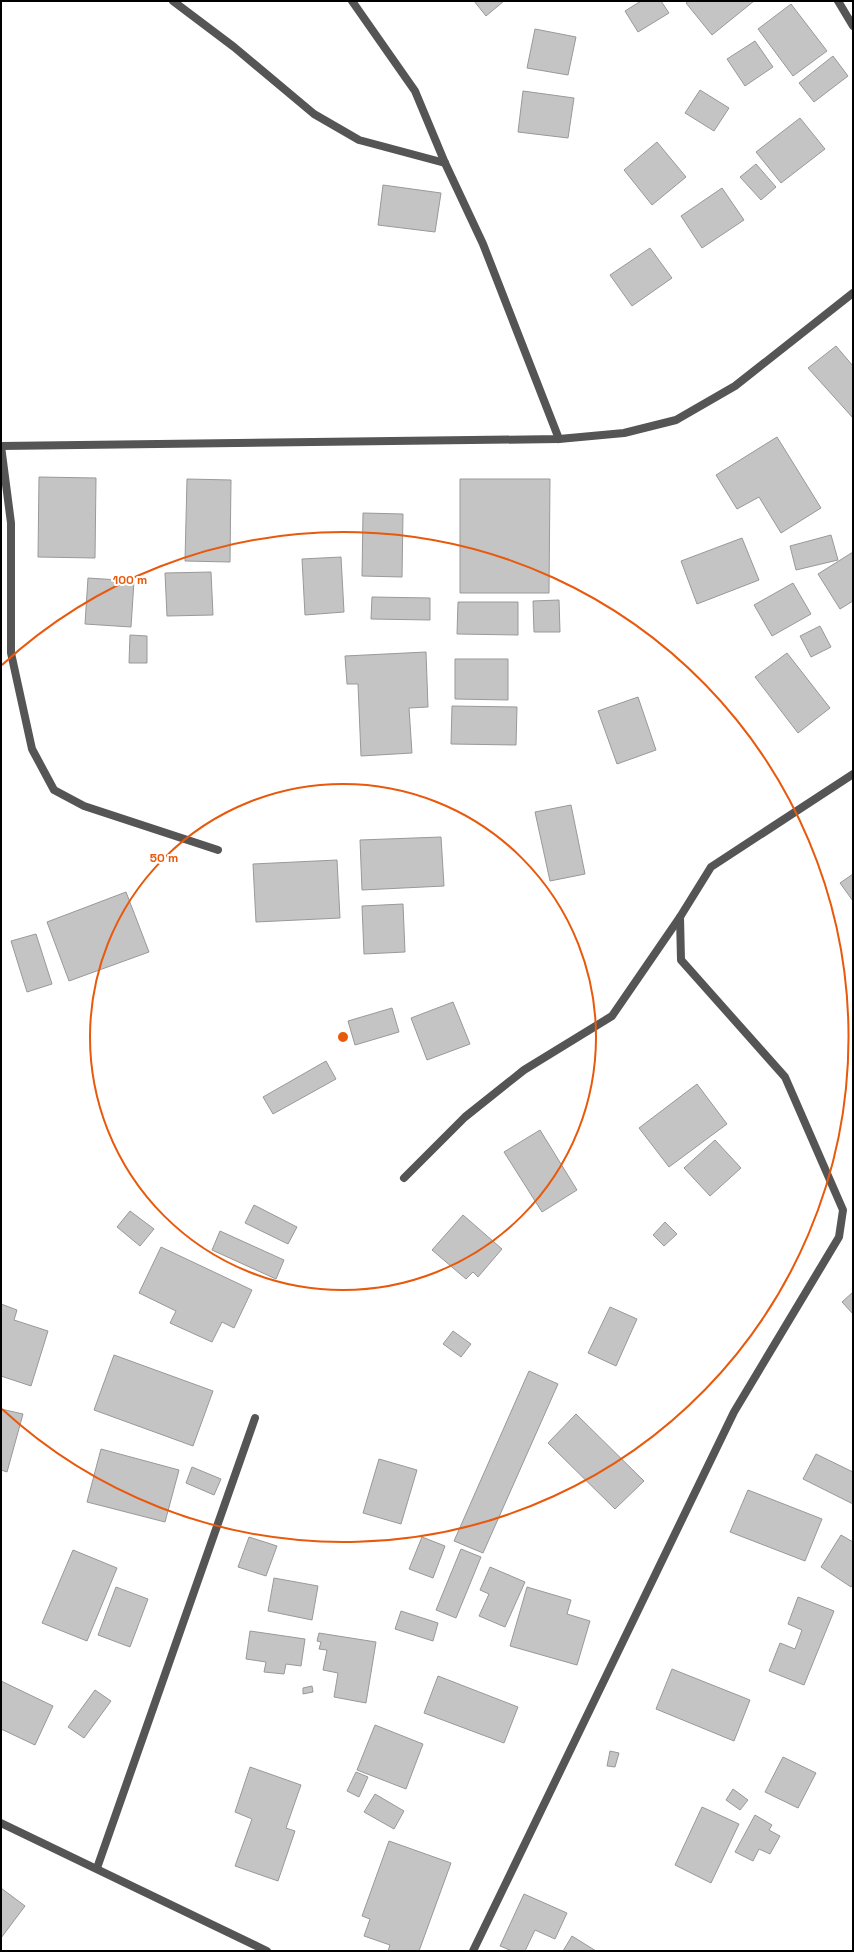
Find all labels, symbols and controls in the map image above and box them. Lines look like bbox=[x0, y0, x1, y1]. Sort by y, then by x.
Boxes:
text: 100 m bbox=[113, 572, 147, 588]
text: 50 m bbox=[150, 850, 178, 866]
centre of rings bbox=[336, 1030, 350, 1044]

